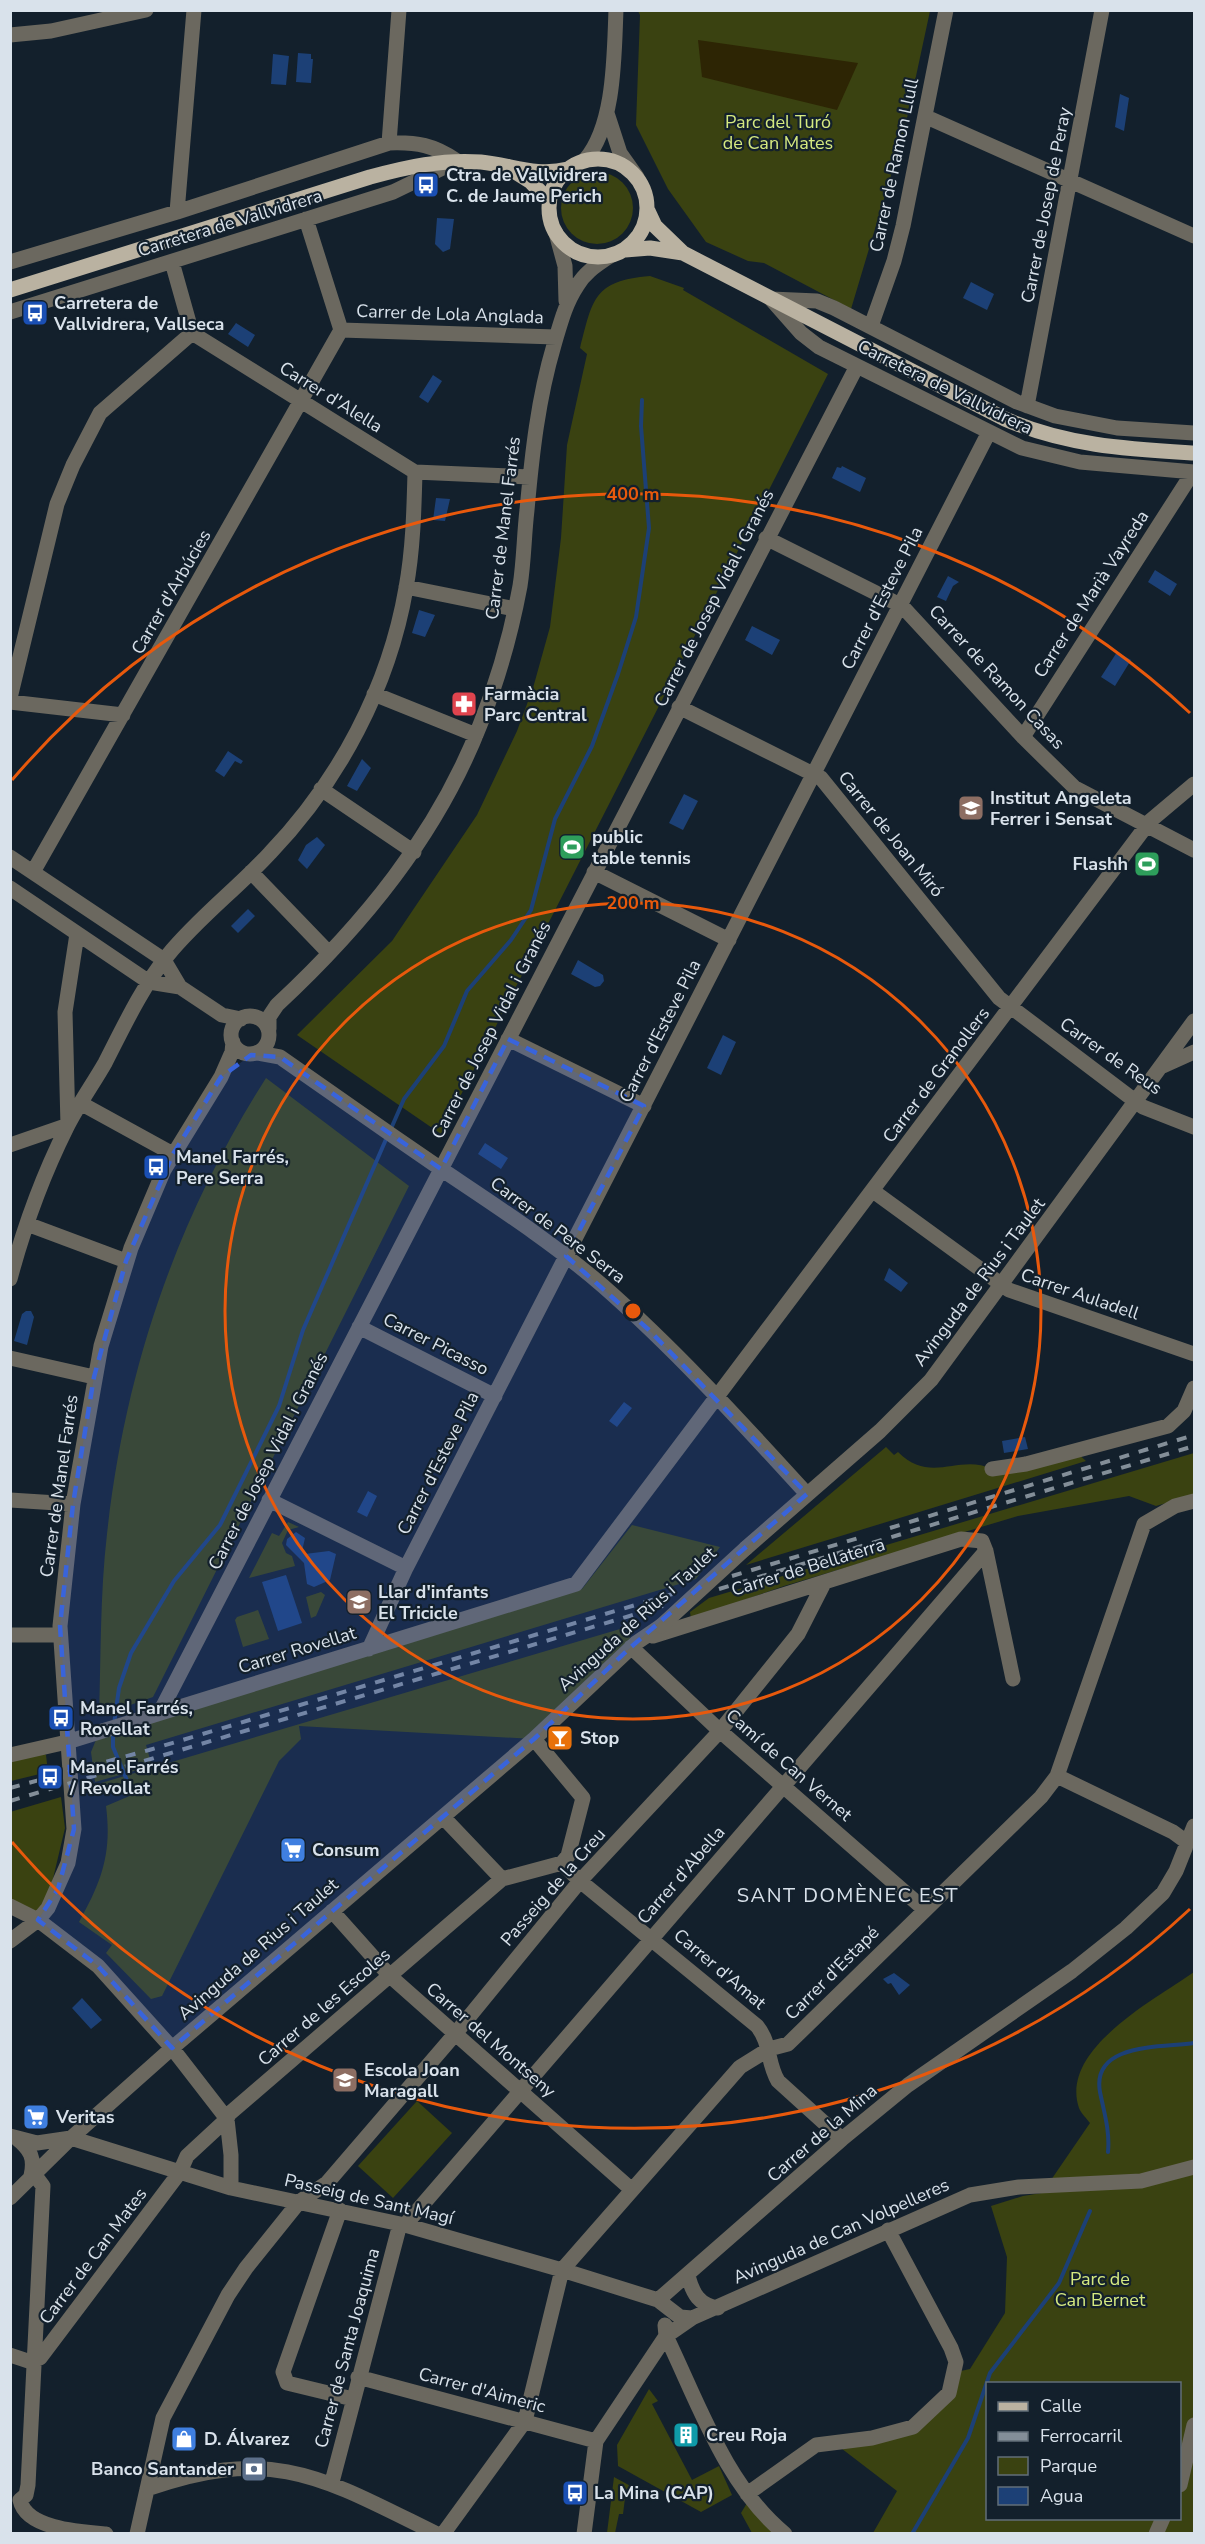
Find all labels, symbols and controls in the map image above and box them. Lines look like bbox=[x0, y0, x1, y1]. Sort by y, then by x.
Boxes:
street label: Carrer de Ramon Llull bbox=[864, 75, 924, 254]
street label: Carrer de Josep de Peray bbox=[1015, 104, 1077, 305]
park label: Parc del Turó de Can Mates bbox=[723, 110, 833, 155]
place label: Ctra. de Vallvidrera C. de Jaume Perich bbox=[446, 163, 607, 208]
bus stop icon: Ctra. de Vallvidrera C. de Jaume Perich bbox=[411, 170, 441, 200]
street label: Carretera de Vallvidrera bbox=[135, 183, 325, 263]
place label: Carretera de Vallvidrera, Vallseca bbox=[53, 291, 224, 336]
bus stop icon: Carretera de Vallvidrera, Vallseca bbox=[20, 298, 50, 328]
street label: Carrer de Lola Anglada bbox=[356, 299, 544, 329]
street label: Carretera de Vallvidrera bbox=[854, 334, 1036, 440]
street label: Carrer d'Alella bbox=[275, 356, 387, 438]
street label: Carrer de Manel Farrés bbox=[480, 435, 526, 621]
text: 400 m bbox=[606, 482, 660, 506]
street label: Carrer de Josep Vidal i Granés bbox=[648, 485, 780, 711]
street label: Carrer de Marià Vayreda bbox=[1028, 506, 1154, 682]
street label: Carrer d'Esteve Pila bbox=[836, 522, 928, 674]
street label: Carrer d'Arbúcies bbox=[126, 525, 216, 659]
street label: Carrer de Ramon Casas bbox=[924, 600, 1070, 754]
place label: Farmàcia Parc Central bbox=[484, 682, 587, 727]
pharmacy icon: Farmàcia Parc Central bbox=[449, 689, 479, 719]
street label: Carrer de Joan Miró bbox=[833, 766, 949, 902]
place label: Institut Angeleta Ferrer i Sensat bbox=[990, 786, 1132, 831]
school or university icon: Institut Angeleta Ferrer i Sensat bbox=[956, 793, 986, 823]
place label: public table tennis bbox=[592, 825, 691, 870]
sports icon: public table tennis bbox=[557, 832, 587, 862]
sports icon: Flashh bbox=[1132, 849, 1162, 879]
place label: Flashh bbox=[1072, 852, 1128, 876]
text: 200 m bbox=[606, 891, 660, 915]
street label: Carrer de Josep Vidal i Granés bbox=[425, 917, 557, 1143]
street label: Carrer d'Esteve Pila bbox=[614, 955, 706, 1107]
street label: Carrer de Granollers bbox=[877, 1002, 995, 1148]
street label: Carrer de Reus bbox=[1055, 1012, 1167, 1100]
place label: Manel Farrés, Pere Serra bbox=[176, 1145, 289, 1190]
bus stop icon: Manel Farrés, Pere Serra bbox=[141, 1152, 171, 1182]
street label: Carrer de Pere Serra bbox=[485, 1171, 631, 1289]
street label: Avinguda de Rius i Taulet bbox=[908, 1192, 1051, 1371]
street label: Carrer Auladell bbox=[1018, 1263, 1143, 1326]
centre of rings bbox=[623, 1301, 643, 1321]
street label: Carrer Picasso bbox=[379, 1307, 493, 1381]
street label: Carrer de Josep Vidal i Granés bbox=[202, 1348, 334, 1574]
street label: Carrer d'Esteve Pila bbox=[392, 1387, 484, 1539]
street label: Carrer de Manel Farrés bbox=[34, 1393, 84, 1579]
street label: Carrer de Bellaterra bbox=[728, 1532, 888, 1602]
street label: Avinguda de Rius i Taulet bbox=[553, 1541, 722, 1696]
place label: Llar d'infants El Tricicle bbox=[378, 1580, 489, 1625]
school or university icon: Llar d'infants El Tricicle bbox=[344, 1587, 374, 1617]
street label: Carrer Rovellat bbox=[235, 1621, 359, 1679]
place label: Manel Farrés, Rovellat bbox=[80, 1696, 193, 1741]
bus stop icon: Manel Farrés, Rovellat bbox=[46, 1703, 76, 1733]
street label: Camí de Can Vernet bbox=[721, 1703, 858, 1827]
bar icon: Stop bbox=[545, 1723, 575, 1753]
place label: Stop bbox=[580, 1726, 619, 1750]
place label: Manel Farrés / Revollat bbox=[69, 1755, 179, 1800]
bus stop icon: Manel Farrés / Revollat bbox=[35, 1762, 65, 1792]
street label: Carrer d'Abella bbox=[632, 1821, 730, 1929]
street label: Passeig de la Creu bbox=[495, 1823, 611, 1951]
supermarket icon: Consum bbox=[278, 1835, 308, 1865]
place label: Consum bbox=[312, 1838, 379, 1862]
street label: Avinguda de Rius i Taulet bbox=[173, 1872, 344, 2025]
district label: SANT DOMÈNEC EST bbox=[737, 1882, 959, 1909]
street label: Carrer d'Estapé bbox=[780, 1921, 884, 2025]
street label: Carrer d'Amat bbox=[669, 1923, 772, 2015]
street label: Carrer de les Escoles bbox=[253, 1943, 395, 2071]
street label: Carrer del Montseny bbox=[421, 1977, 561, 2103]
place label: Escola Joan Maragall bbox=[364, 2058, 460, 2103]
school or university icon: Escola Joan Maragall bbox=[330, 2065, 360, 2095]
street label: Carrer de la Mina bbox=[762, 2079, 882, 2187]
supermarket icon: Veritas bbox=[21, 2102, 51, 2132]
place label: Veritas bbox=[55, 2105, 115, 2129]
street label: Passeig de Sant Magí bbox=[282, 2168, 457, 2230]
street label: Avinguda de Can Volpelleres bbox=[729, 2172, 953, 2290]
street label: Carrer de Can Mates bbox=[34, 2183, 152, 2329]
street label: Carrer de Santa Joaquima bbox=[309, 2245, 385, 2451]
park label: Parc de Can Bernet bbox=[1055, 2267, 1146, 2312]
street label: Carrer d'Aimeric bbox=[416, 2362, 548, 2418]
legend bbox=[986, 2382, 1181, 2520]
text: Calle bbox=[1040, 2394, 1082, 2418]
building icon: Creu Roja bbox=[671, 2420, 701, 2450]
place label: Creu Roja bbox=[706, 2423, 787, 2447]
shop icon: D. Álvarez bbox=[169, 2424, 199, 2454]
text: Ferrocarril bbox=[1040, 2424, 1123, 2448]
place label: D. Álvarez bbox=[204, 2427, 290, 2451]
bank icon: Banco Santander bbox=[239, 2454, 269, 2484]
text: Parque bbox=[1040, 2454, 1097, 2478]
place label: Banco Santander bbox=[91, 2457, 234, 2481]
bus stop icon: La Mina (CAP) bbox=[560, 2478, 590, 2508]
place label: La Mina (CAP) bbox=[594, 2481, 714, 2505]
text: Agua bbox=[1040, 2484, 1083, 2508]

